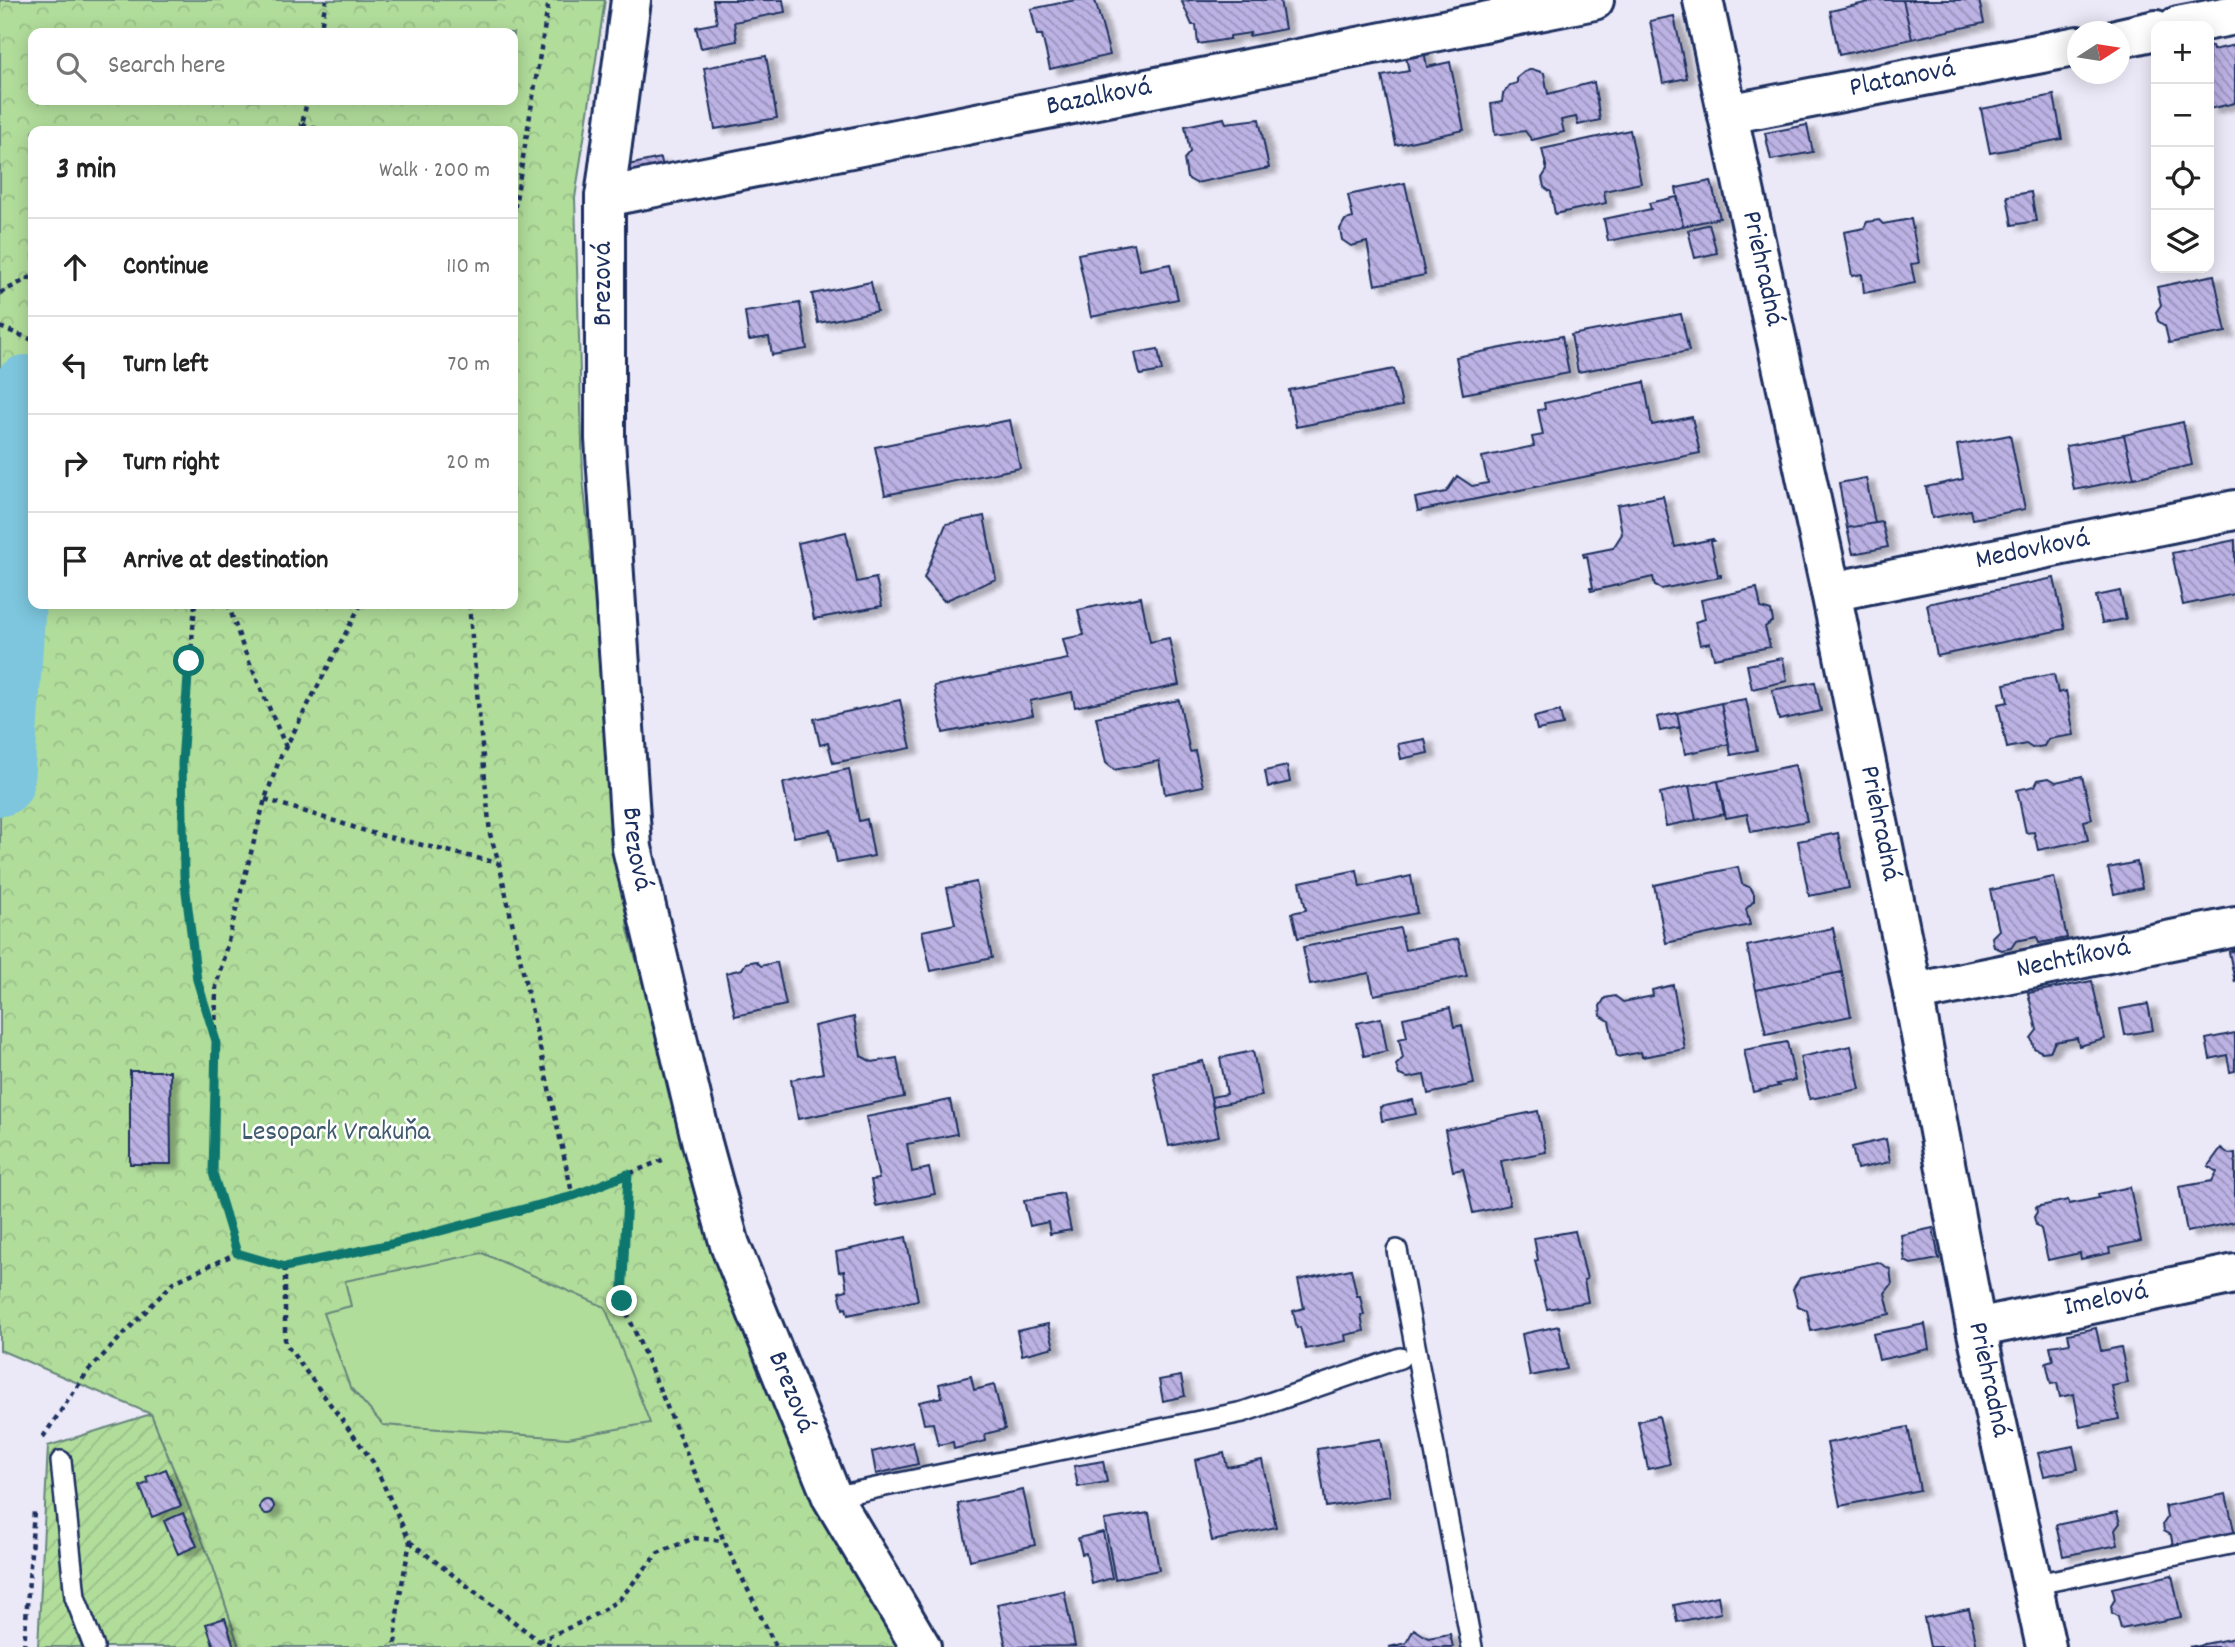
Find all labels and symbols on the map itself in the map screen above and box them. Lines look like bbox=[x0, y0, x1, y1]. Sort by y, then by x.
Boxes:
north arrow bbox=[2067, 21, 2130, 84]
street label: Platanová bbox=[1846, 50, 1959, 110]
street label: Bazalková bbox=[1043, 69, 1155, 129]
street label: Priehradná bbox=[1729, 207, 1793, 330]
street label: Brezová bbox=[585, 242, 625, 326]
street label: Medovková bbox=[1972, 520, 2094, 582]
route start bbox=[173, 645, 204, 676]
street label: Priehradná bbox=[1847, 762, 1910, 885]
street label: Brezová bbox=[609, 806, 662, 895]
street label: Nechtíková bbox=[2013, 929, 2134, 991]
park label: Lesopark Vrakuňa bbox=[242, 1114, 431, 1154]
street label: Imelová bbox=[2060, 1273, 2152, 1329]
route end bbox=[606, 1285, 637, 1316]
street label: Priehradná bbox=[1955, 1318, 2019, 1441]
street label: Brezová bbox=[755, 1346, 824, 1440]

